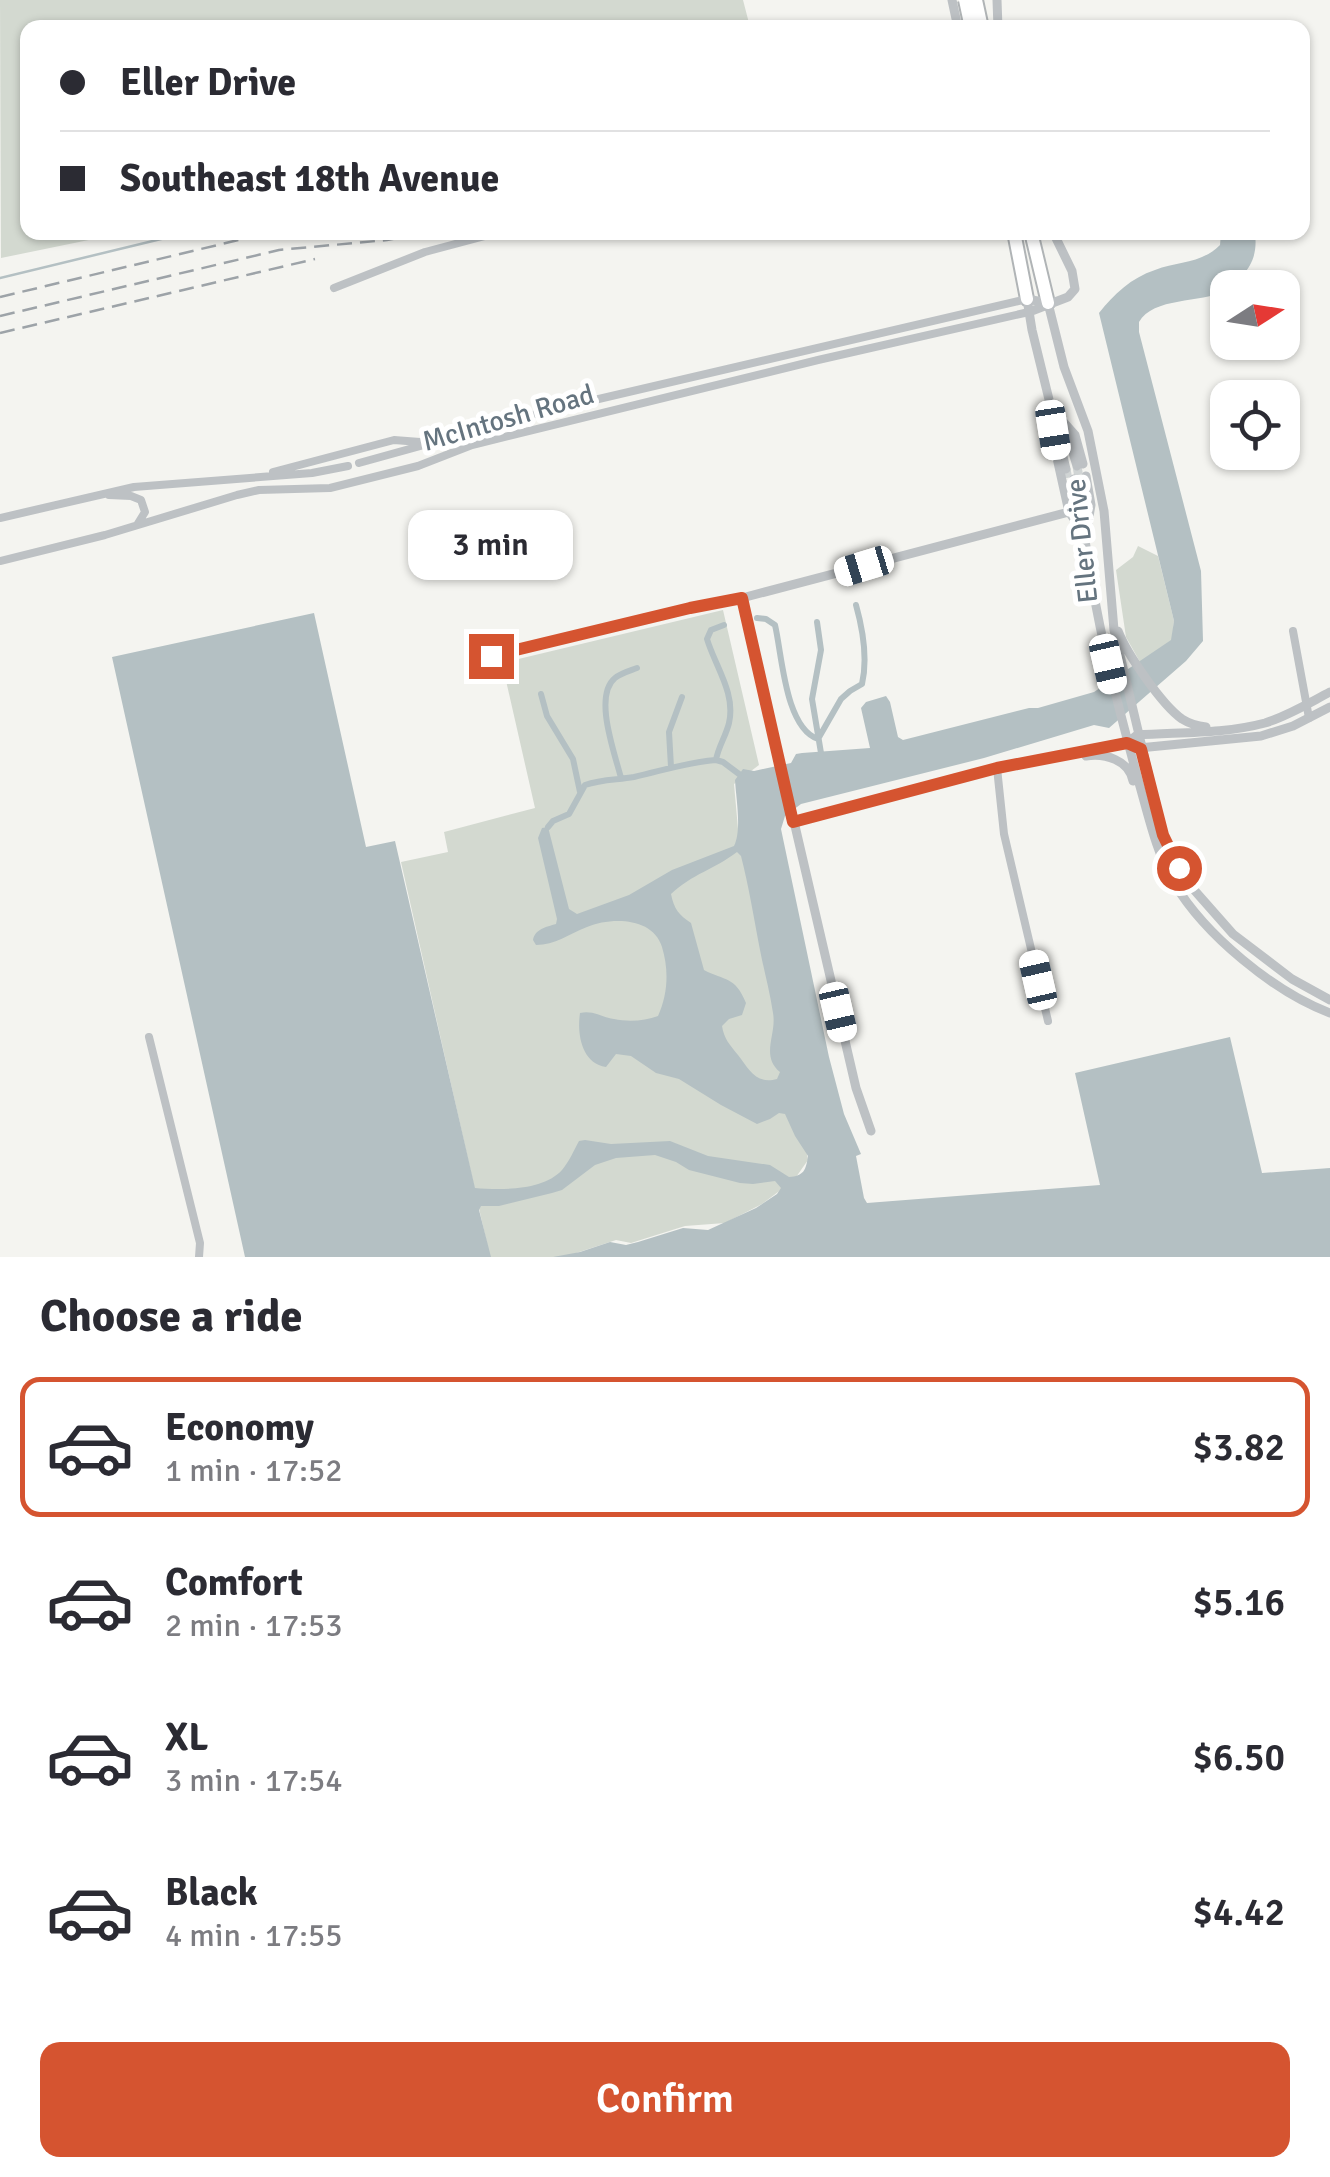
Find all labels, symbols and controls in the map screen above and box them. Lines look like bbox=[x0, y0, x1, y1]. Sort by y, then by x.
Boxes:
text: Eller Drive bbox=[120, 59, 296, 106]
text: Southeast 18th Avenue bbox=[120, 155, 500, 202]
north arrow bbox=[1210, 270, 1300, 360]
map controls bbox=[1210, 270, 1300, 470]
street label: McIntosh Road bbox=[419, 377, 598, 459]
button: locate bbox=[1210, 380, 1300, 470]
car bbox=[1033, 398, 1073, 462]
street label: Eller Drive bbox=[1059, 477, 1105, 605]
callout: 3 min bbox=[408, 511, 574, 581]
text: 3 min bbox=[452, 525, 529, 564]
car bbox=[831, 543, 897, 589]
car bbox=[1087, 631, 1129, 697]
route end bbox=[469, 634, 514, 679]
route start bbox=[1157, 846, 1202, 891]
car bbox=[1017, 947, 1059, 1013]
car bbox=[817, 979, 859, 1045]
text: Choose a ride bbox=[40, 1289, 303, 1344]
icon: car bbox=[45, 1402, 135, 1492]
text: Economy bbox=[165, 1404, 314, 1451]
text: $3.82 bbox=[1192, 1424, 1285, 1471]
text: 1 min · 17:52 bbox=[165, 1451, 343, 1490]
icon: car bbox=[45, 1557, 135, 1647]
text: Comfort bbox=[165, 1559, 303, 1606]
text: $5.16 bbox=[1192, 1579, 1285, 1626]
text: 2 min · 17:53 bbox=[165, 1606, 343, 1645]
icon: car bbox=[45, 1712, 135, 1802]
text: XL bbox=[165, 1714, 208, 1761]
text: $6.50 bbox=[1192, 1734, 1285, 1781]
text: 3 min · 17:54 bbox=[165, 1761, 343, 1800]
icon: car bbox=[45, 1867, 135, 1957]
text: Black bbox=[165, 1869, 258, 1916]
text: $4.42 bbox=[1192, 1889, 1285, 1936]
text: 4 min · 17:55 bbox=[165, 1916, 343, 1955]
button: Confirm bbox=[40, 2042, 1290, 2157]

